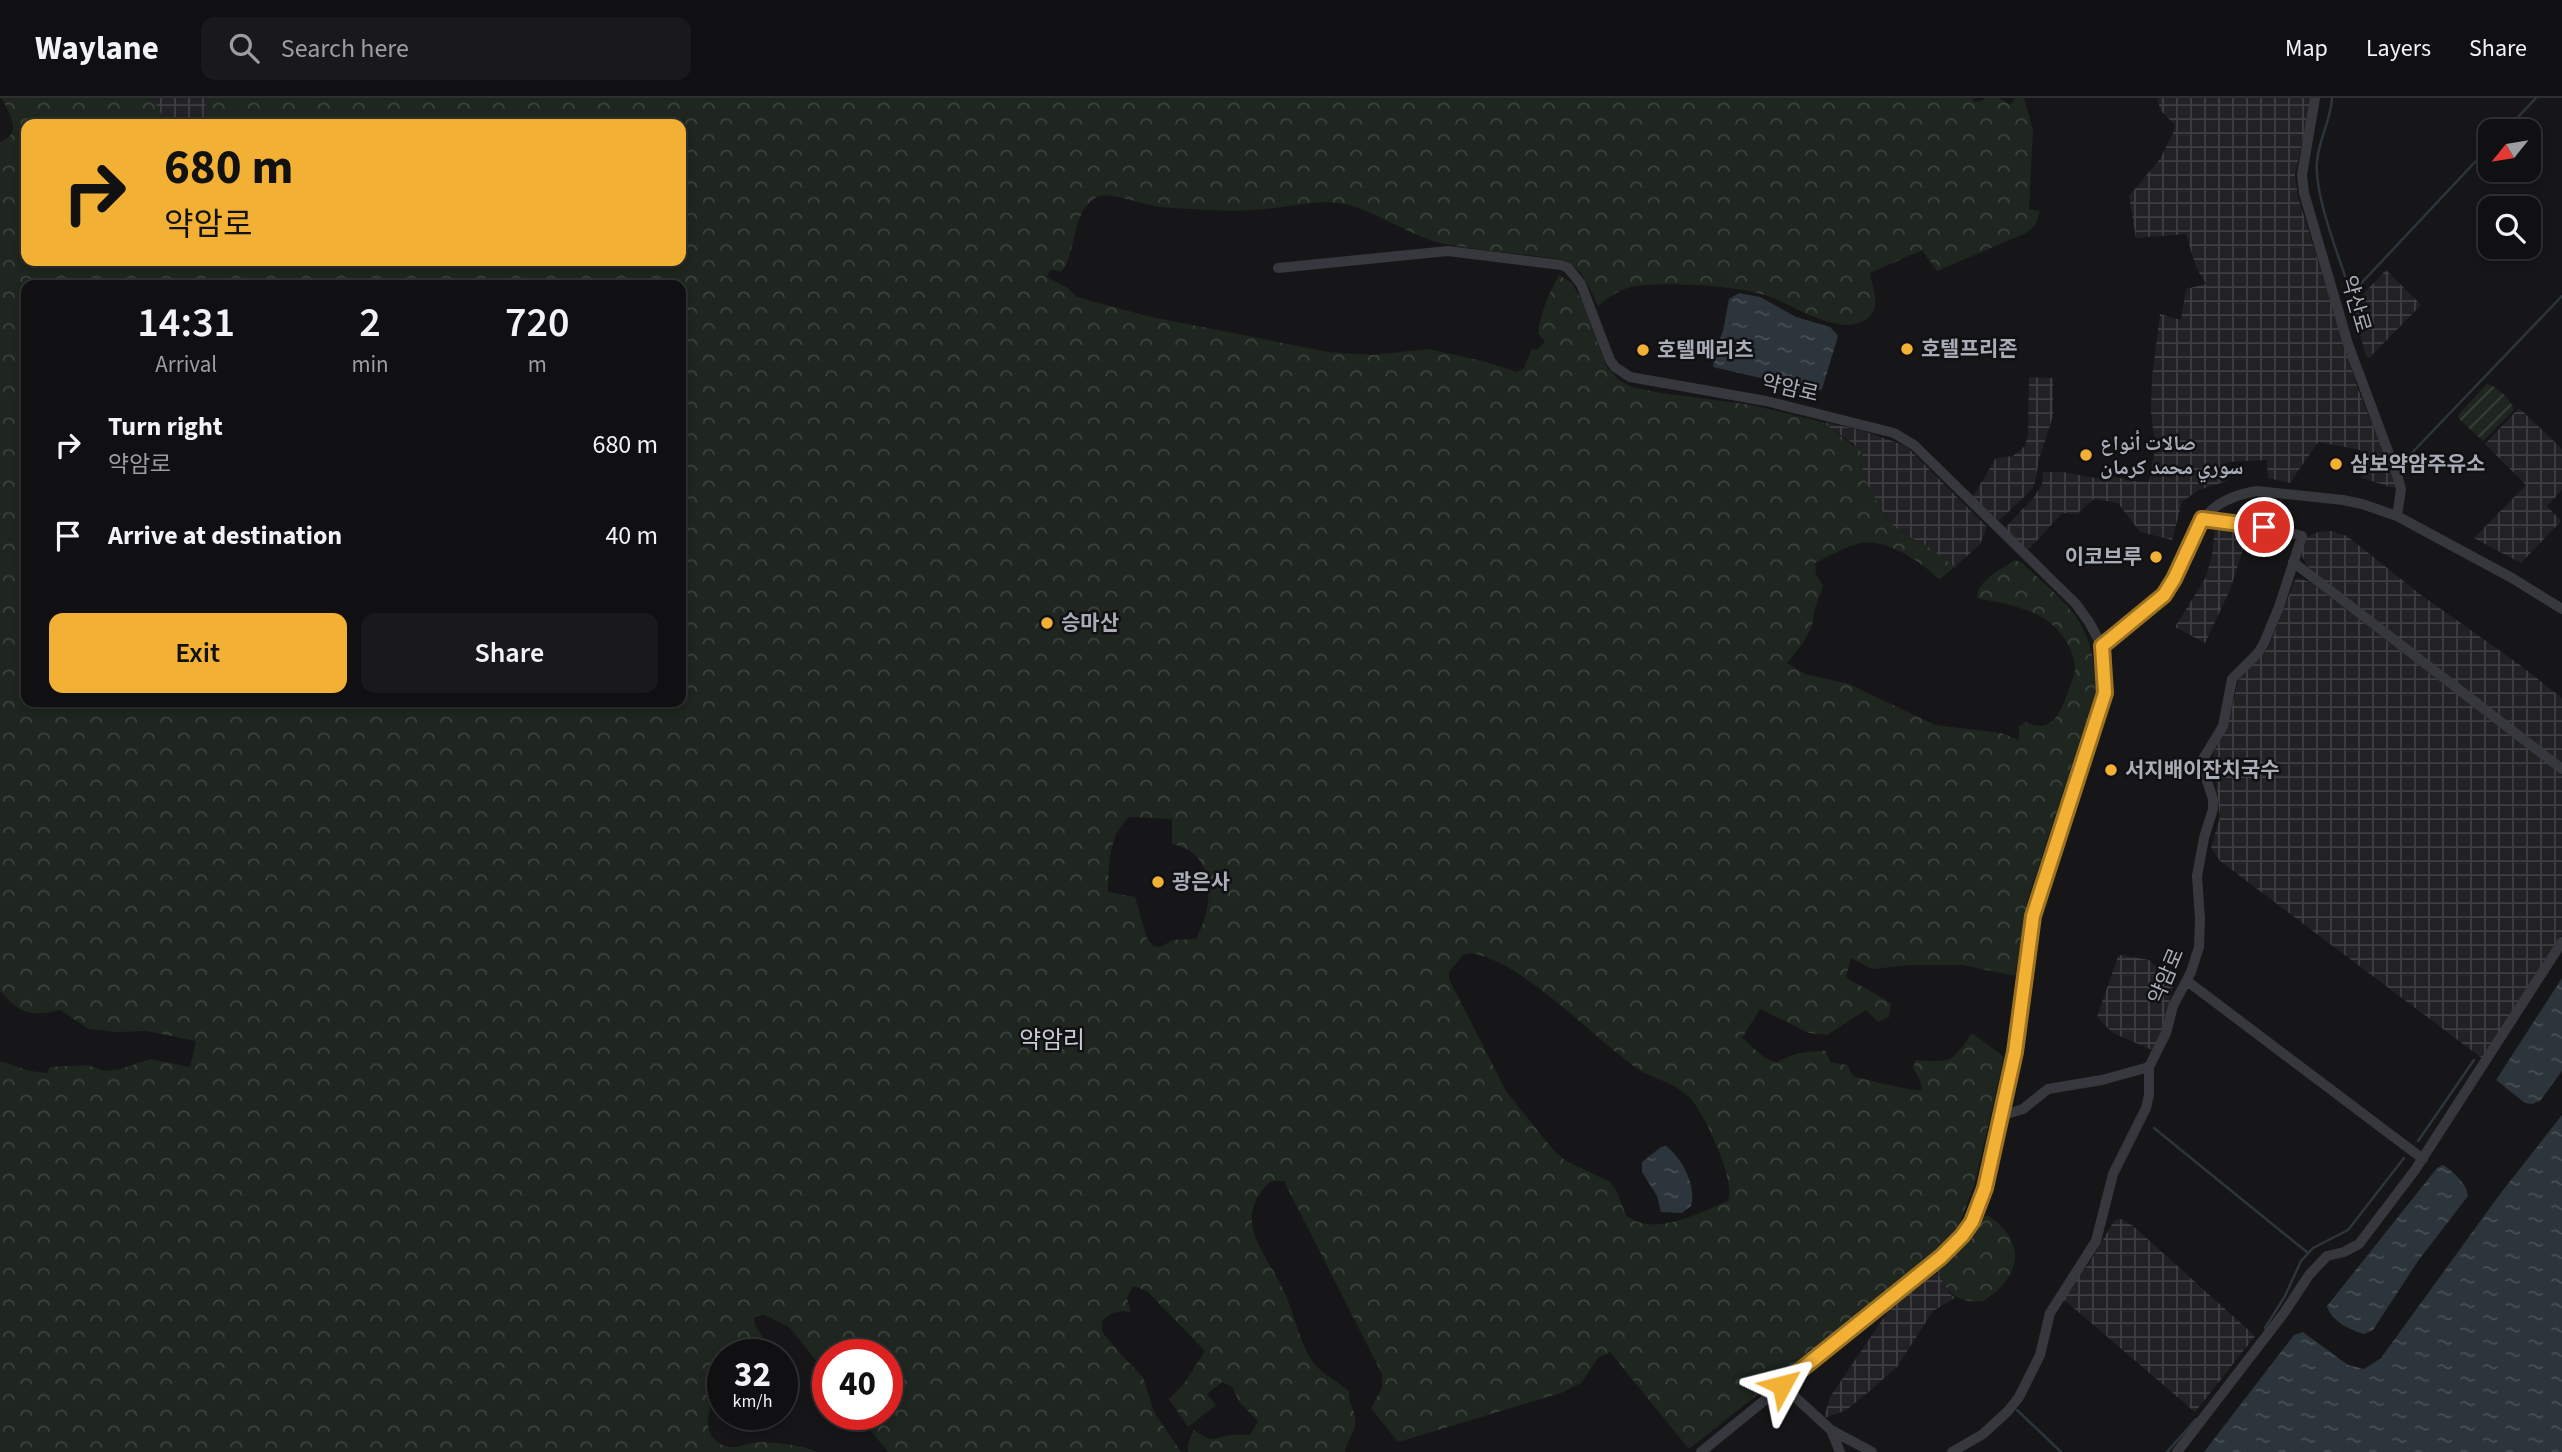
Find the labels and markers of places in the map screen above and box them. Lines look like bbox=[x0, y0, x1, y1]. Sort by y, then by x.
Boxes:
place label: 호텔프리존 bbox=[1921, 334, 2018, 364]
place label: 호텔메리츠 bbox=[1657, 335, 1754, 365]
marker: 호텔프리존 bbox=[1899, 341, 1915, 357]
marker: 호텔메리츠 bbox=[1635, 342, 1651, 358]
place label: صالات أنواع سوري محمد كرمان bbox=[2100, 428, 2243, 483]
marker: صالات أنواع سوري محمد كرمان bbox=[2078, 447, 2094, 463]
place label: 삼보약암주유소 bbox=[2350, 449, 2485, 479]
marker: 삼보약암주유소 bbox=[2328, 456, 2344, 472]
pin bbox=[2234, 497, 2294, 557]
place label: 이코브루 bbox=[2065, 542, 2142, 572]
marker: 이코브루 bbox=[2148, 549, 2164, 565]
place label: 승마산 bbox=[1061, 608, 1119, 638]
marker: 승마산 bbox=[1039, 615, 1055, 631]
place label: 서지배이잔치국수 bbox=[2125, 755, 2280, 785]
marker: 서지배이잔치국수 bbox=[2103, 762, 2119, 778]
place label: 광은사 bbox=[1172, 867, 1230, 897]
marker: 광은사 bbox=[1150, 874, 1166, 890]

